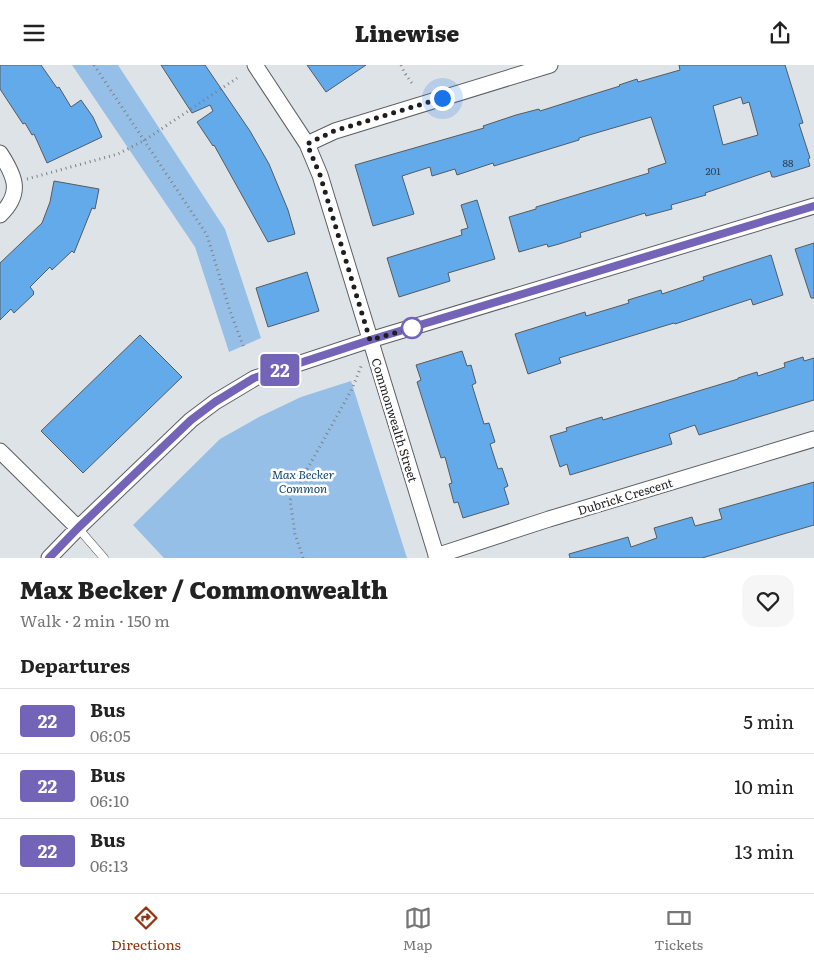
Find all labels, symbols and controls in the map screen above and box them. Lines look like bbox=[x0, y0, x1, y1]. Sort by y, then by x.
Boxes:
text: Linewise bbox=[355, 16, 459, 49]
icon: menu bbox=[20, 19, 48, 47]
icon: share bbox=[766, 19, 794, 47]
your location bbox=[430, 86, 455, 111]
house number: 88 bbox=[782, 155, 794, 170]
house number: 201 bbox=[706, 163, 720, 178]
unlabelled marker bbox=[401, 317, 423, 339]
line badge: 22 bbox=[258, 354, 302, 386]
text: 22 bbox=[270, 356, 290, 383]
street label: Commonwealth Street bbox=[368, 356, 423, 484]
park label: Max Becker Common bbox=[272, 465, 335, 497]
street label: Dubrick Crescent bbox=[575, 473, 675, 519]
text: Max Becker / Commonwealth bbox=[20, 571, 388, 606]
button: heart bbox=[742, 575, 794, 627]
text: Walk · 2 min · 150 m bbox=[20, 608, 170, 632]
text: Departures bbox=[20, 651, 130, 679]
text: Bus bbox=[90, 695, 125, 723]
text: 22 bbox=[38, 707, 57, 734]
text: 5 min bbox=[743, 707, 794, 735]
text: 06:05 bbox=[90, 723, 131, 747]
text: Bus bbox=[90, 760, 125, 788]
text: 22 bbox=[38, 772, 57, 799]
text: 10 min bbox=[734, 772, 794, 800]
text: 06:10 bbox=[90, 788, 129, 812]
text: Bus bbox=[90, 825, 125, 853]
text: 22 bbox=[38, 837, 57, 864]
text: 13 min bbox=[735, 837, 794, 865]
text: 06:13 bbox=[90, 853, 128, 877]
tab: Directions bbox=[111, 904, 181, 954]
tab: Map bbox=[403, 904, 432, 954]
tab: Tickets bbox=[654, 904, 703, 954]

